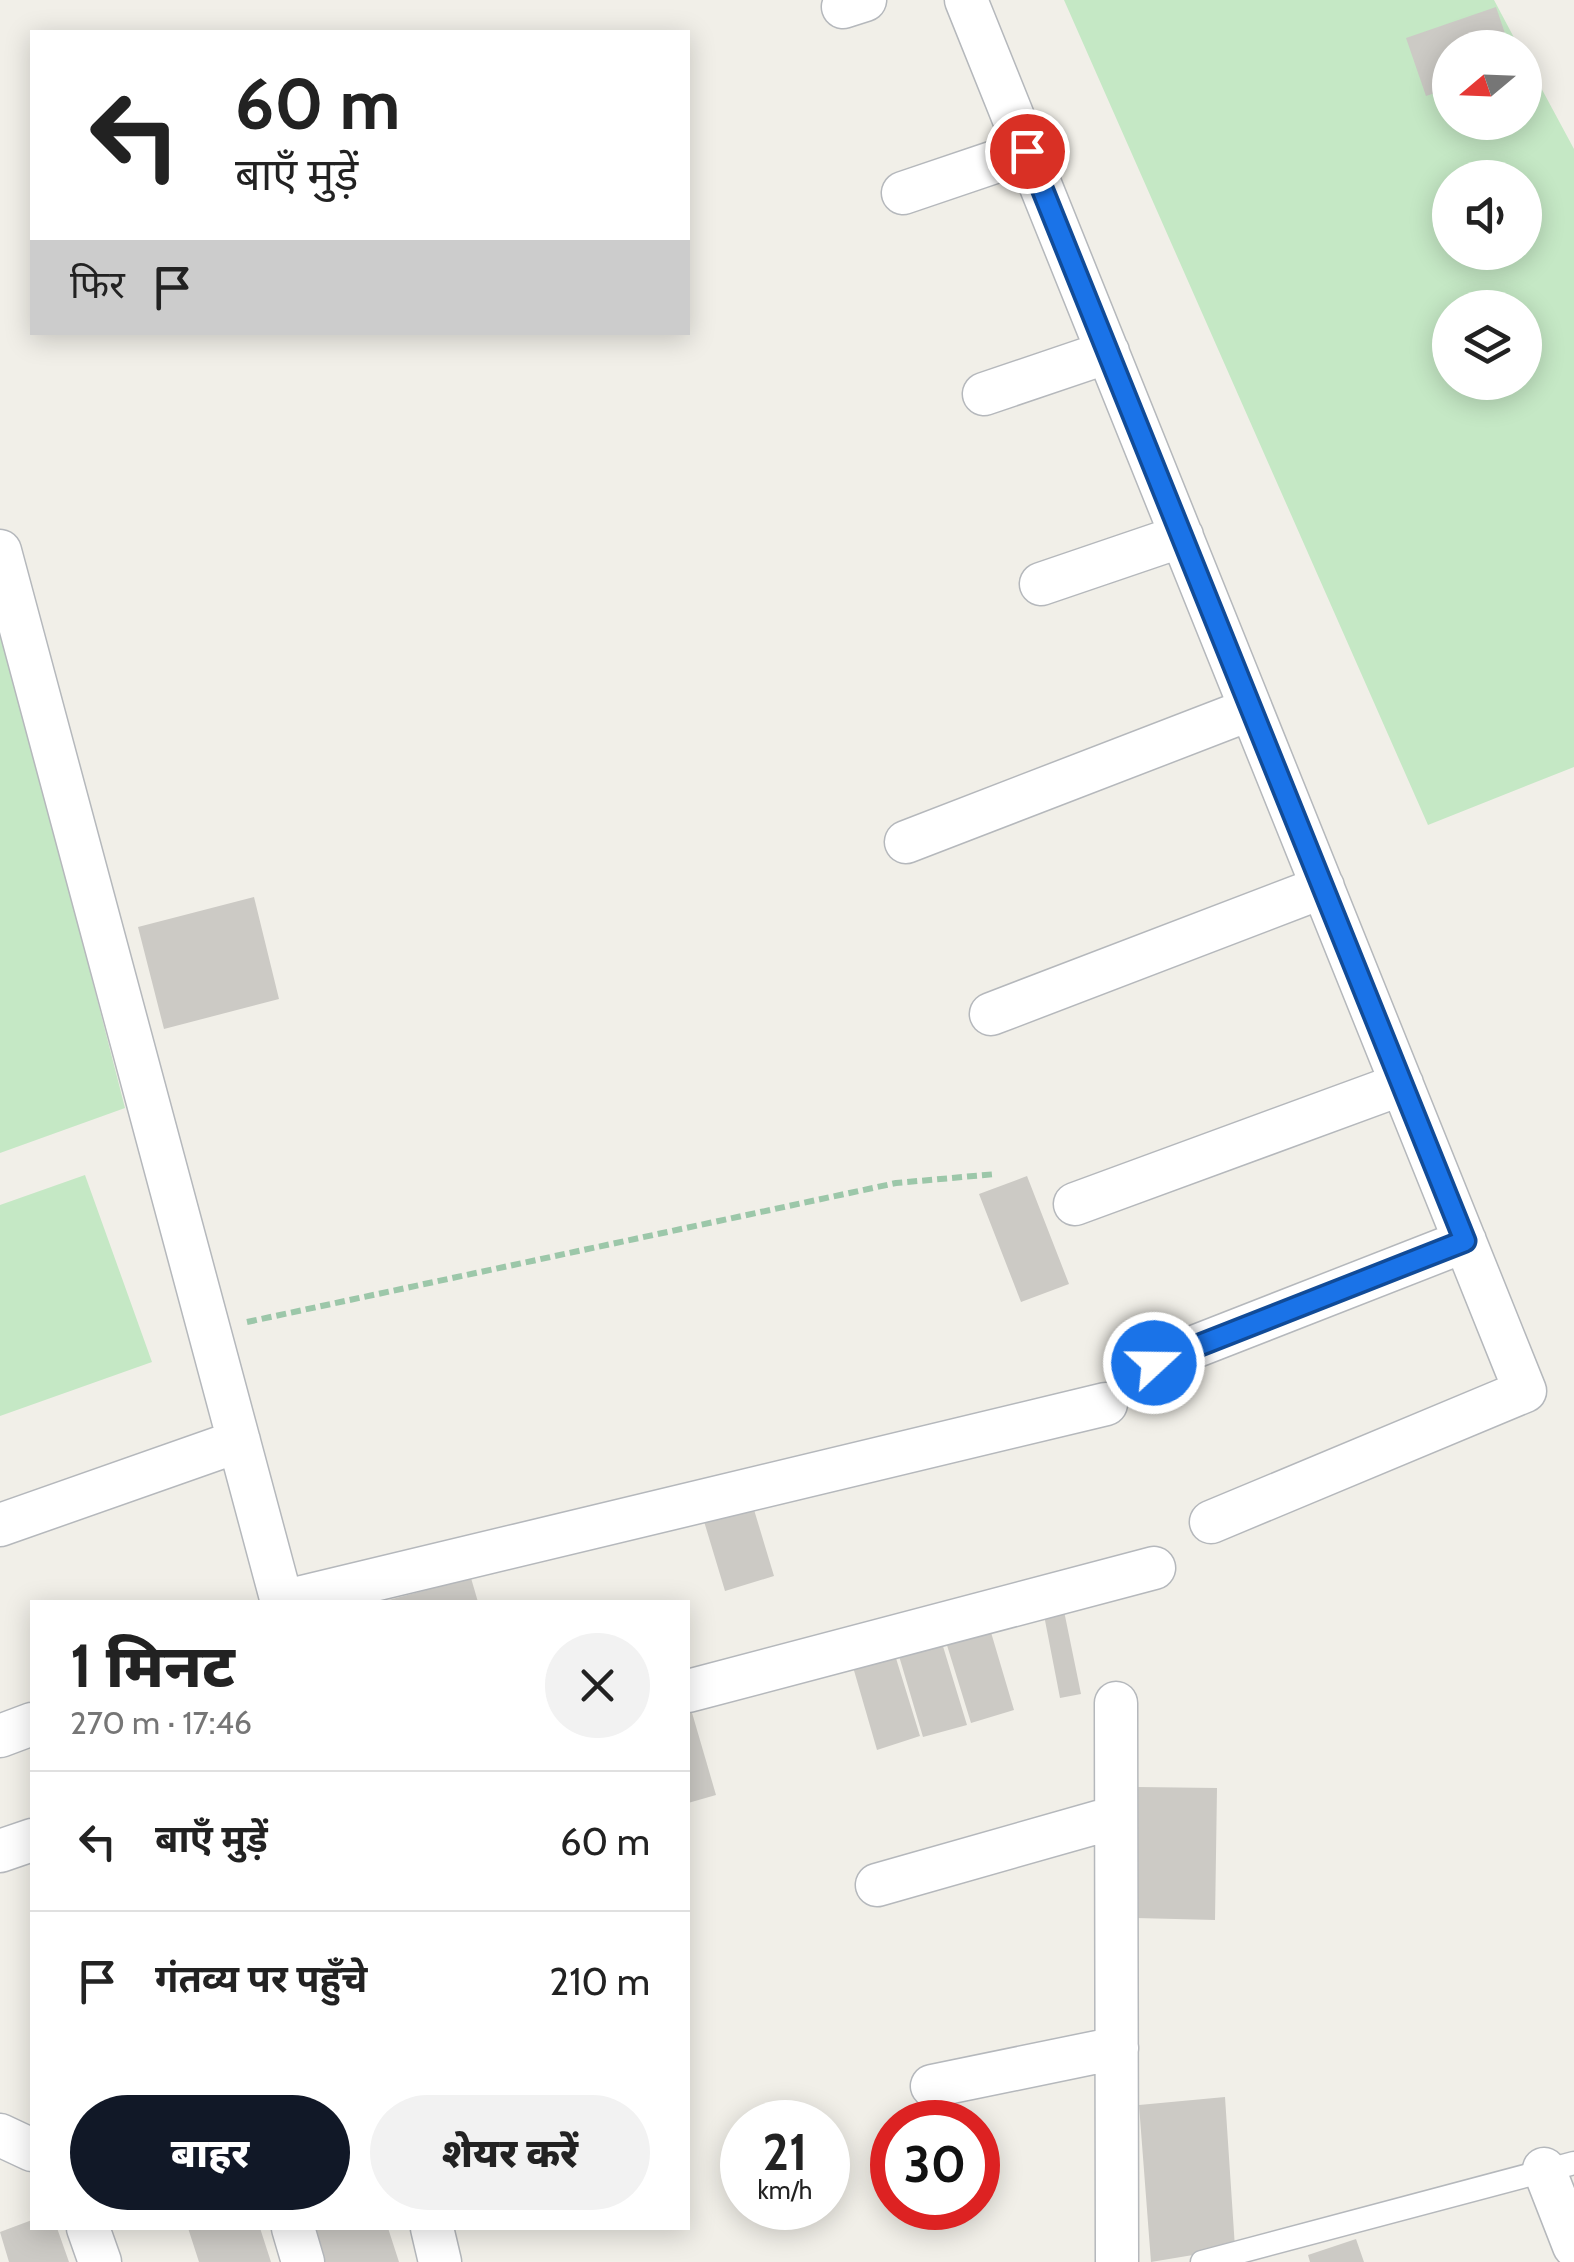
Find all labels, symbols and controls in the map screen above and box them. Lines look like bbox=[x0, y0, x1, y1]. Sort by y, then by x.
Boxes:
north arrow bbox=[1432, 30, 1542, 140]
map controls bbox=[1432, 30, 1542, 400]
text: 60 m bbox=[235, 61, 400, 147]
icon: left bbox=[70, 70, 200, 200]
pin bbox=[985, 109, 1070, 194]
icon: arrive bbox=[1000, 124, 1055, 179]
text: बाएँ मुड़ें bbox=[235, 147, 358, 201]
button: sound bbox=[1432, 160, 1542, 270]
icon: arrive bbox=[145, 260, 200, 315]
text: फिर bbox=[70, 261, 125, 308]
button: layers bbox=[1432, 290, 1542, 400]
position arrow bbox=[1102, 1311, 1206, 1415]
text: 1 मिनट bbox=[70, 1629, 235, 1702]
button: close bbox=[545, 1633, 650, 1738]
text: 270 m · 17:46 bbox=[70, 1703, 252, 1742]
icon: left bbox=[70, 1814, 125, 1869]
text: बाएँ मुड़ें bbox=[155, 1815, 268, 1862]
text: 60 m bbox=[560, 1818, 650, 1865]
icon: arrive bbox=[70, 1954, 125, 2009]
text: गंतव्य पर पहुँचे bbox=[155, 1955, 367, 2002]
text: 210 m bbox=[549, 1958, 650, 2005]
button: बाहर bbox=[70, 2095, 350, 2210]
button: शेयर करें bbox=[370, 2095, 650, 2210]
speed limit sign: 30 bbox=[870, 2100, 1000, 2230]
text: 21 bbox=[763, 2122, 807, 2183]
text: km/h bbox=[758, 2175, 812, 2205]

